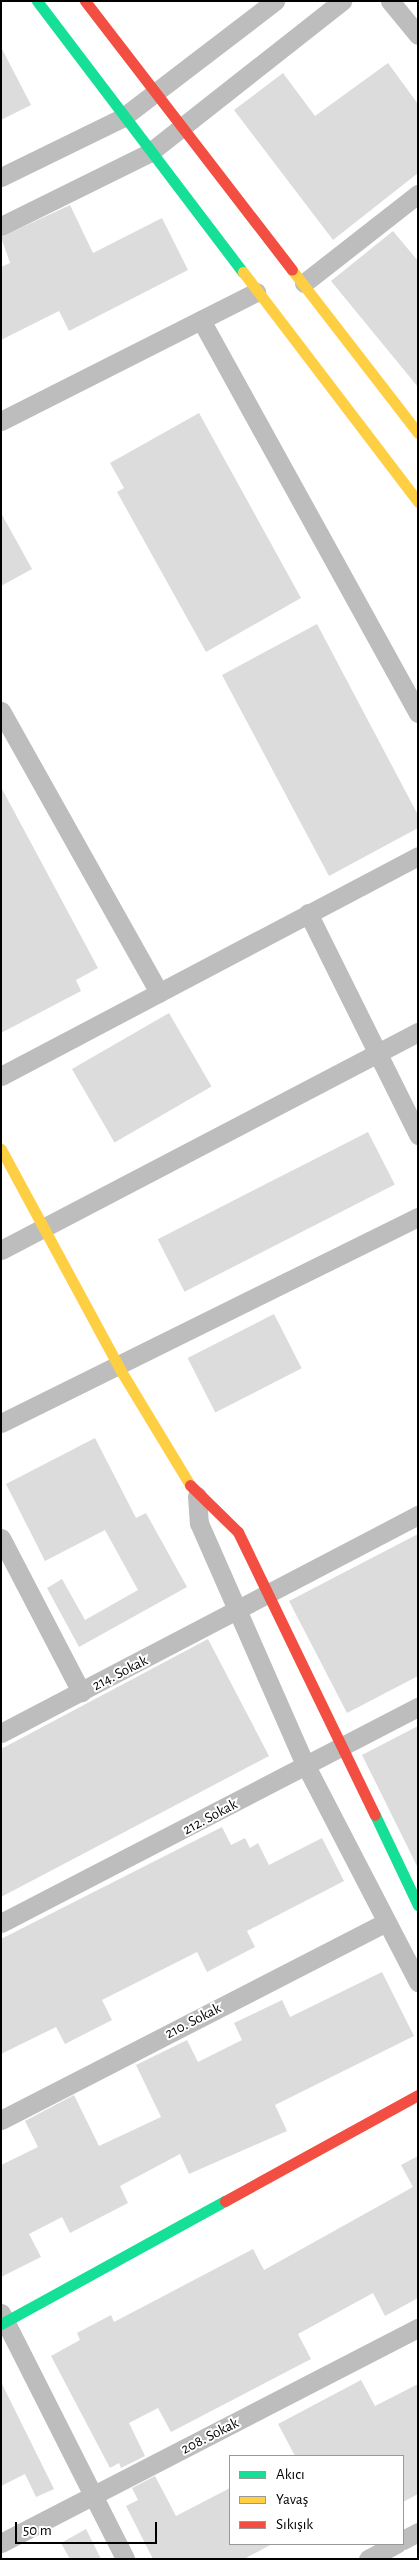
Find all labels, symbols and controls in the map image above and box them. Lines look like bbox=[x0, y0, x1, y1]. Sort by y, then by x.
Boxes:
street label: 214. Sokak bbox=[89, 1651, 151, 1695]
street label: 212. Sokak bbox=[180, 1795, 240, 1839]
street label: 210. Sokak bbox=[162, 1999, 224, 2043]
street label: 208. Sokak bbox=[178, 2414, 242, 2458]
legend bbox=[229, 2455, 404, 2545]
text: Akıcı bbox=[276, 2467, 305, 2482]
text: Yavaş bbox=[276, 2492, 308, 2507]
scale bar bbox=[18, 2512, 160, 2544]
text: Sıkışık bbox=[276, 2517, 313, 2532]
text: 50 m bbox=[23, 2523, 52, 2538]

